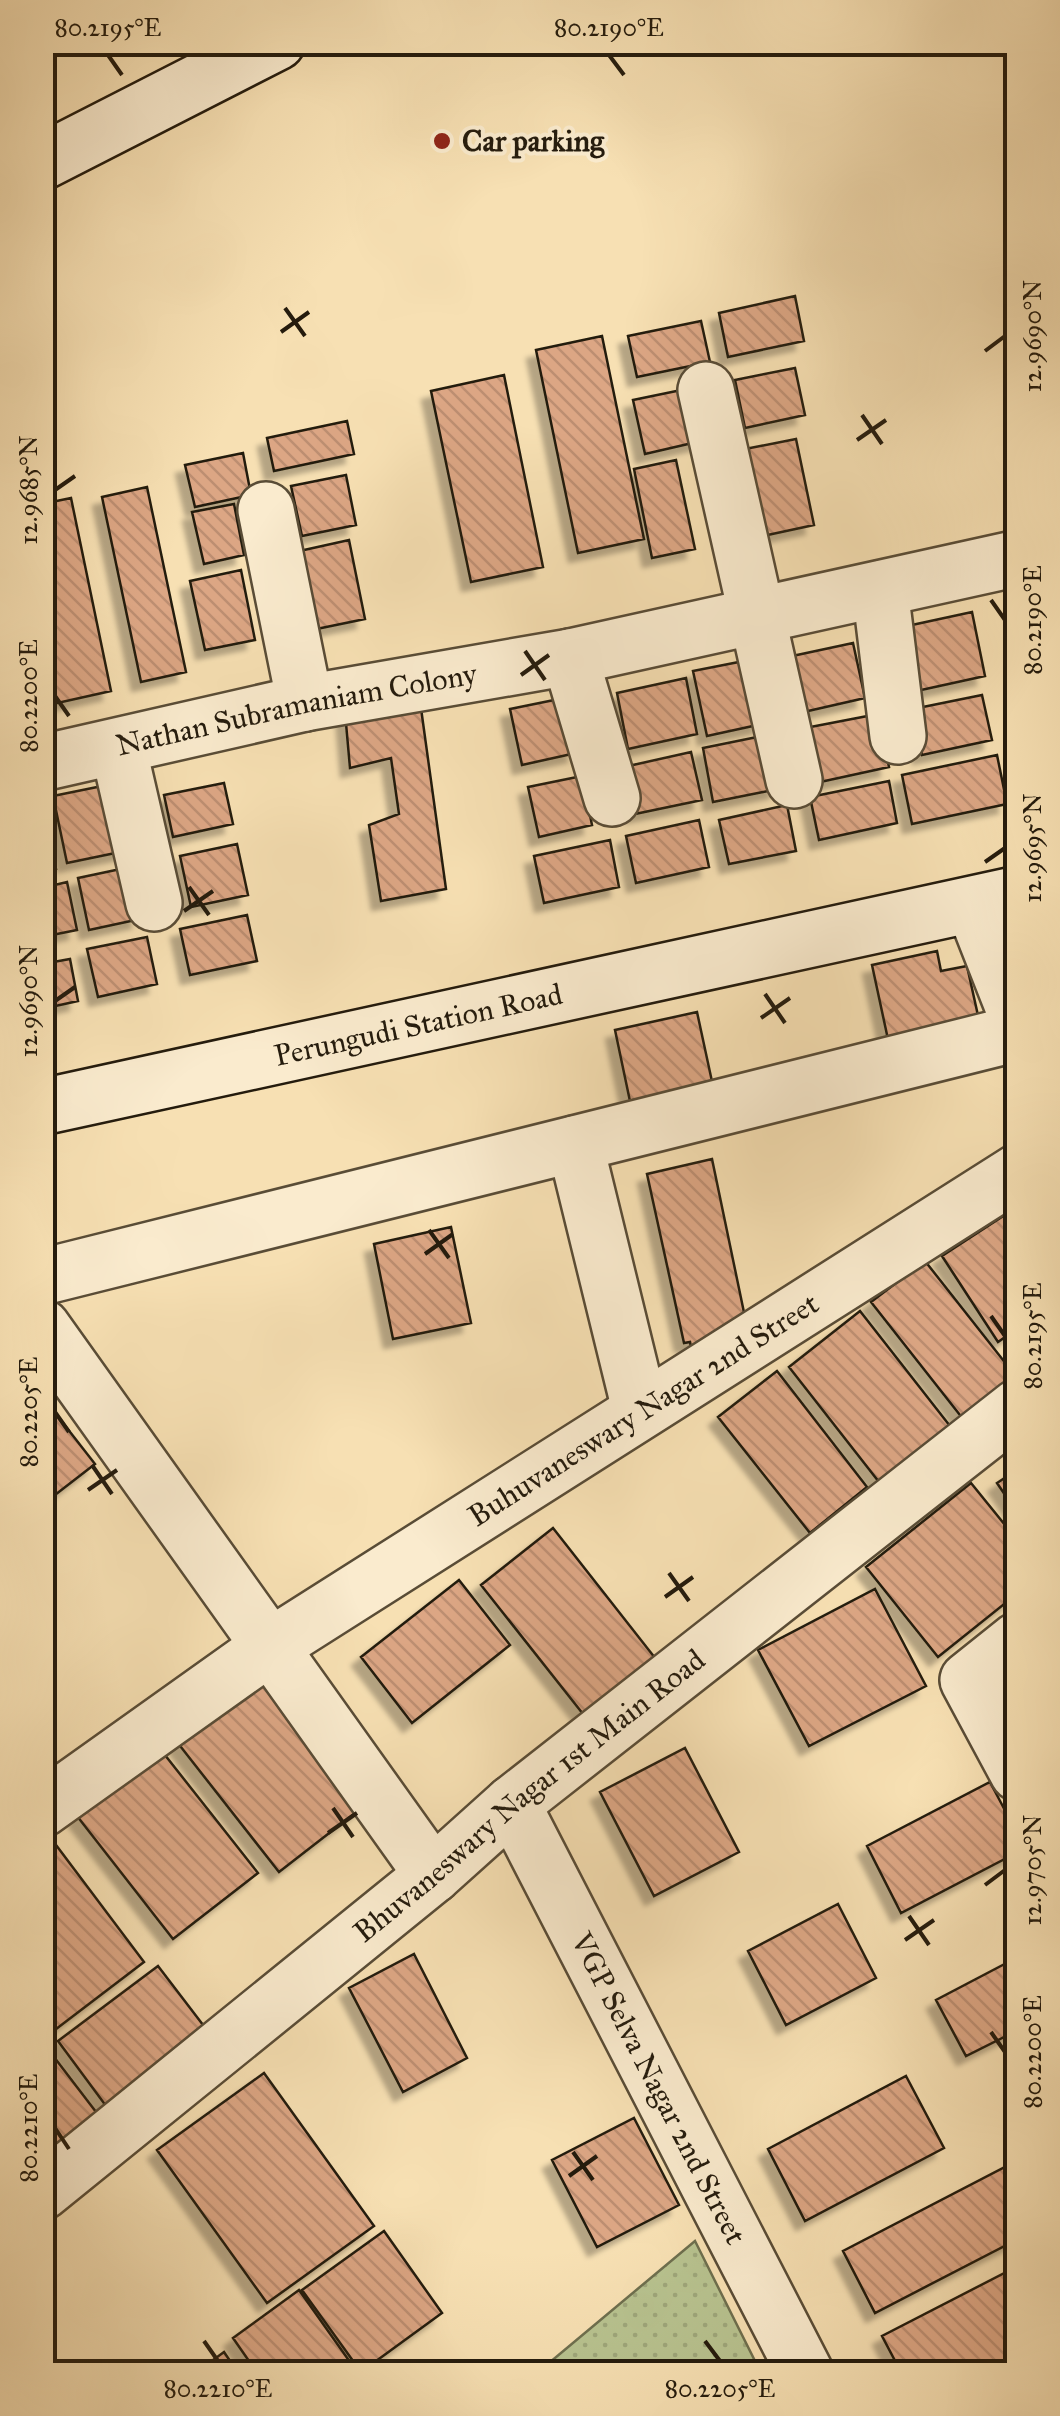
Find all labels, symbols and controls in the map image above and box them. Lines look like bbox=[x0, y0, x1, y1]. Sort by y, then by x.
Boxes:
text: 80.2195°E bbox=[54, 12, 162, 43]
text: 80.2190°E bbox=[554, 12, 664, 43]
place label: Car parking bbox=[462, 123, 605, 159]
marker: Car parking bbox=[431, 130, 453, 152]
text: 12.9690°N bbox=[1017, 280, 1048, 392]
text: 12.9685°N bbox=[13, 435, 44, 545]
text: 80.2190°E bbox=[1017, 565, 1048, 675]
text: 80.2200°E bbox=[13, 639, 44, 753]
street label: Nathan Subramaniam Colony bbox=[112, 655, 480, 764]
text: 12.9695°N bbox=[1017, 793, 1048, 903]
text: 12.9690°N bbox=[13, 945, 44, 1057]
street label: Perungudi Station Road bbox=[271, 976, 566, 1074]
text: 80.2195°E bbox=[1017, 1282, 1048, 1390]
street label: Buhuvaneswary Nagar 2nd Street bbox=[461, 1285, 825, 1534]
text: 80.2205°E bbox=[13, 1357, 44, 1467]
street label: Bhuvaneswary Nagar 1st Main Road bbox=[346, 1642, 712, 1950]
text: 12.9705°N bbox=[1017, 1814, 1048, 1926]
street label: VGP Selva Nagar 2nd Street bbox=[563, 1926, 754, 2251]
text: 80.2200°E bbox=[1017, 1995, 1048, 2109]
text: 80.2210°E bbox=[13, 2073, 44, 2182]
text: 80.2210°E bbox=[164, 2373, 273, 2404]
text: 80.2205°E bbox=[665, 2373, 775, 2404]

